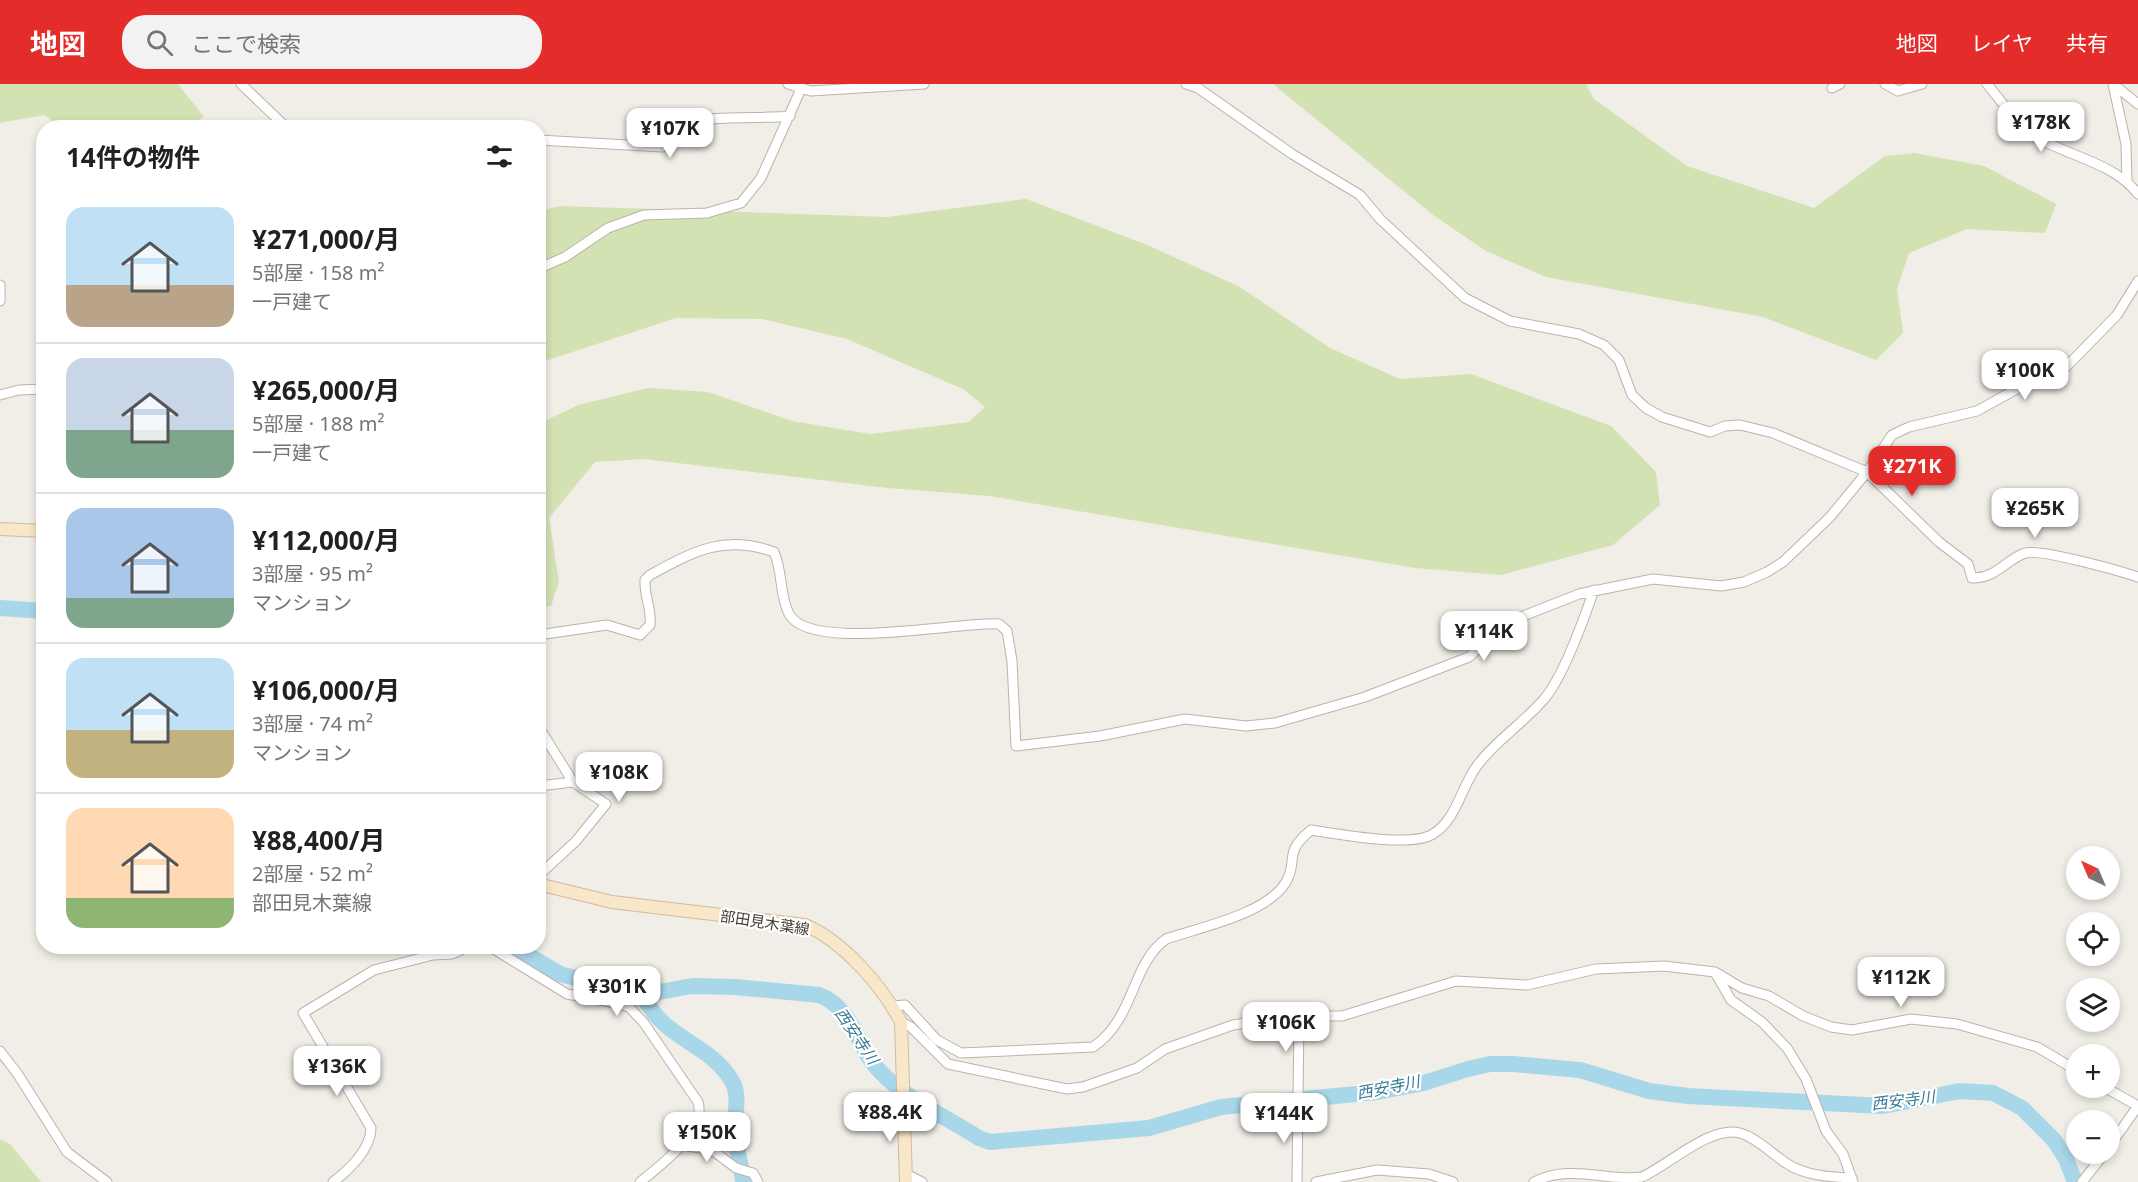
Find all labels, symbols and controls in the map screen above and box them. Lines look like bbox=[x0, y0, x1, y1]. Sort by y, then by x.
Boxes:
search box bbox=[122, 15, 542, 69]
text: 地図 bbox=[30, 24, 86, 62]
icon: search bbox=[143, 26, 176, 59]
text: ここで検索 bbox=[191, 28, 301, 58]
text: 地図 bbox=[1896, 29, 1938, 57]
text: レイヤ bbox=[1971, 29, 2033, 57]
text: 共有 bbox=[2066, 29, 2108, 57]
pin: ¥178K bbox=[1999, 102, 2083, 153]
pin: ¥107K bbox=[628, 108, 712, 159]
text: ¥178K bbox=[2011, 108, 2071, 135]
text: ¥107K bbox=[640, 114, 700, 141]
text: 14件の物件 bbox=[66, 139, 200, 175]
icon: filters bbox=[483, 140, 516, 173]
text: ¥271,000/月 bbox=[252, 221, 400, 257]
icon: home bbox=[114, 231, 186, 303]
text: 5部屋 · 158 m² bbox=[252, 259, 384, 286]
text: 一戸建て bbox=[252, 288, 332, 315]
pin: ¥100K bbox=[1983, 350, 2067, 401]
text: ¥100K bbox=[1995, 356, 2055, 383]
text: ¥265,000/月 bbox=[252, 372, 400, 408]
icon: home bbox=[114, 382, 186, 454]
text: 5部屋 · 188 m² bbox=[252, 410, 384, 437]
text: 一戸建て bbox=[252, 439, 332, 466]
pin: ¥271K bbox=[1870, 446, 1954, 497]
text: ¥271K bbox=[1882, 452, 1942, 479]
pin: ¥265K bbox=[1993, 488, 2077, 539]
text: ¥265K bbox=[2005, 494, 2065, 521]
text: ¥112,000/月 bbox=[252, 522, 400, 558]
icon: home bbox=[114, 532, 186, 604]
text: 3部屋 · 95 m² bbox=[252, 560, 373, 587]
text: マンション bbox=[252, 589, 352, 616]
pin: ¥114K bbox=[1442, 611, 1526, 662]
text: ¥114K bbox=[1454, 617, 1514, 644]
text: ¥106,000/月 bbox=[252, 672, 400, 708]
icon: home bbox=[114, 682, 186, 754]
text: 3部屋 · 74 m² bbox=[252, 710, 373, 737]
text: マンション bbox=[252, 739, 352, 766]
pin: ¥108K bbox=[577, 752, 661, 803]
text: ¥108K bbox=[589, 758, 649, 785]
text: ¥88,400/月 bbox=[252, 822, 385, 858]
icon: home bbox=[114, 832, 186, 904]
north arrow bbox=[2066, 846, 2120, 900]
map controls bbox=[2066, 846, 2120, 1164]
text: 2部屋 · 52 m² bbox=[252, 860, 373, 887]
text: 部田見木葉線 bbox=[252, 889, 372, 916]
street label: 部田見木葉線 bbox=[719, 905, 811, 939]
button: locate bbox=[2066, 912, 2120, 966]
pin: ¥112K bbox=[1859, 957, 1943, 1008]
text: ¥112K bbox=[1871, 963, 1931, 990]
pin: ¥301K bbox=[575, 966, 659, 1017]
text: ¥301K bbox=[587, 972, 647, 999]
button: layers bbox=[2066, 978, 2120, 1032]
pin: ¥106K bbox=[1244, 1002, 1328, 1053]
water label: 西安寺川 bbox=[830, 1003, 885, 1070]
text: ¥106K bbox=[1256, 1008, 1316, 1035]
button: + bbox=[2066, 1044, 2120, 1098]
pin: ¥136K bbox=[295, 1046, 379, 1097]
text: ¥136K bbox=[307, 1052, 367, 1079]
water label: 西安寺川 bbox=[1354, 1070, 1423, 1104]
water label: 西安寺川 bbox=[1870, 1085, 1938, 1115]
pin: ¥88.4K bbox=[841, 1092, 939, 1143]
pin: ¥144K bbox=[1242, 1093, 1326, 1144]
text: ¥88.4K bbox=[858, 1098, 922, 1125]
text: ¥144K bbox=[1254, 1099, 1314, 1126]
button: − bbox=[2066, 1110, 2120, 1164]
pin: ¥150K bbox=[665, 1112, 749, 1163]
text: ¥150K bbox=[677, 1118, 737, 1145]

